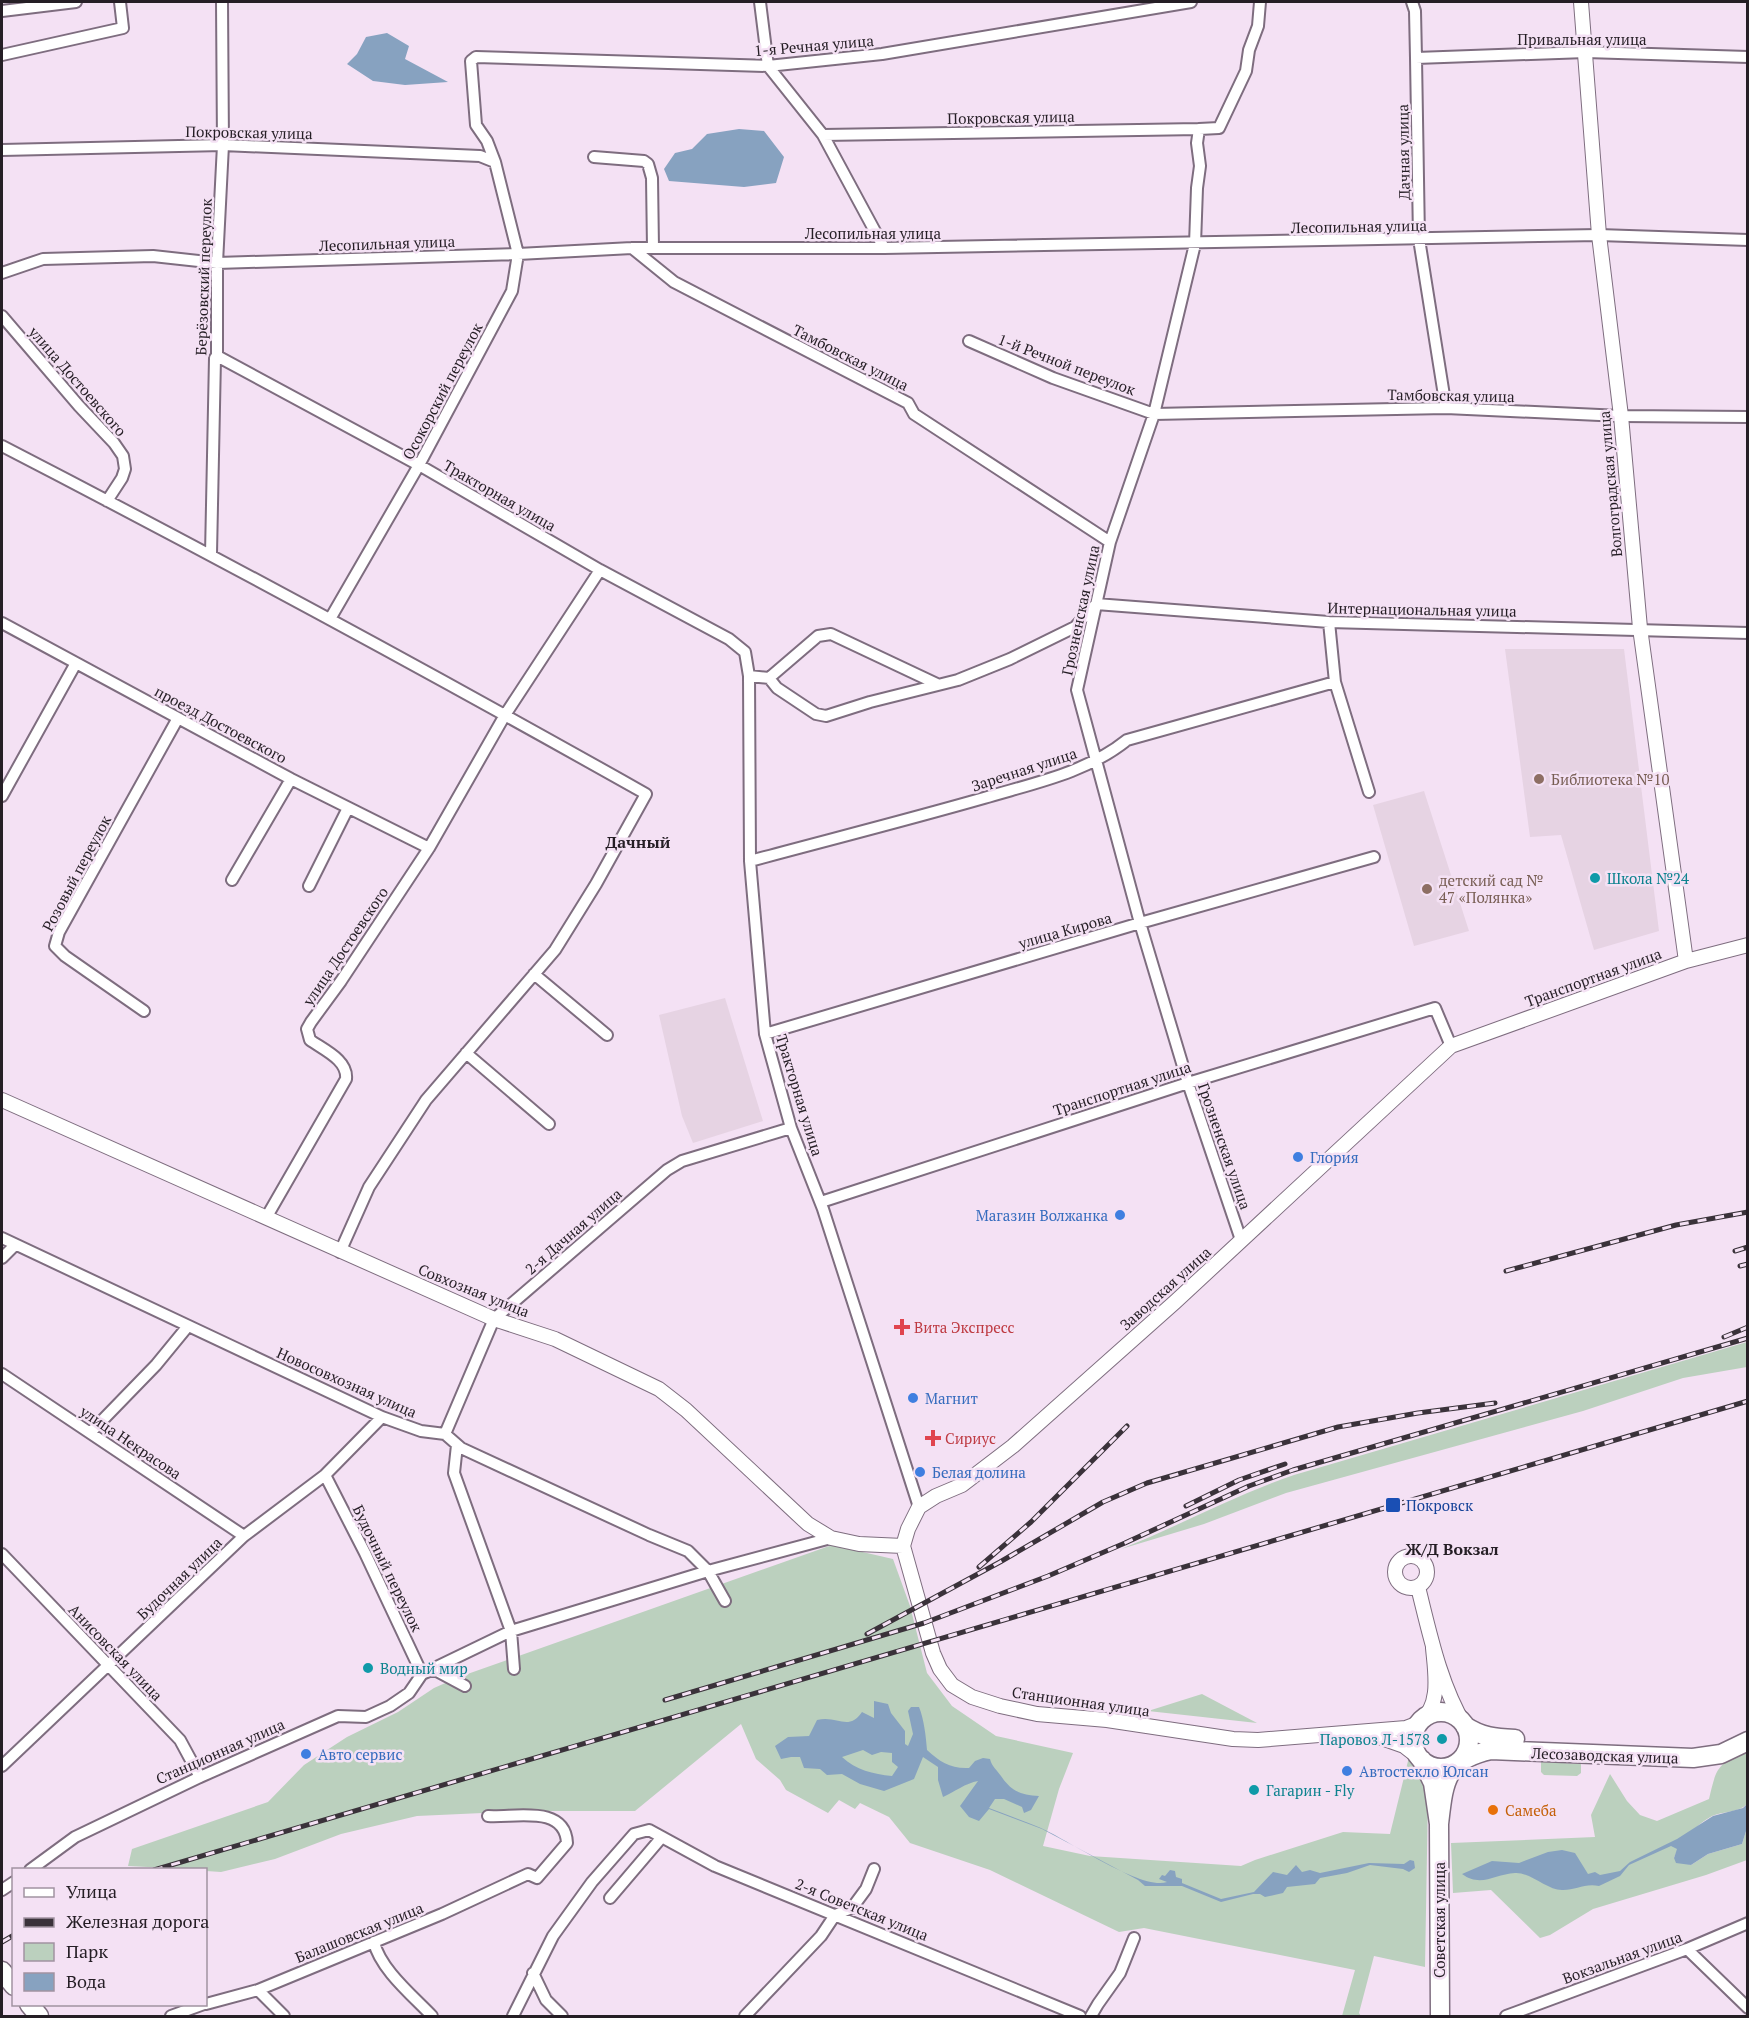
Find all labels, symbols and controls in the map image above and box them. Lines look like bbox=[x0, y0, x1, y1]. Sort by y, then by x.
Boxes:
street label: Привальная улица bbox=[1517, 29, 1647, 49]
street label: 1-я Речная улица bbox=[753, 30, 875, 60]
street label: Дачная улица bbox=[1392, 103, 1414, 200]
street label: Покровская улица bbox=[947, 106, 1075, 128]
street label: Покровская улица bbox=[185, 121, 313, 143]
street label: Берёзовский переулок bbox=[190, 197, 216, 356]
street label: Лесопильная улица bbox=[1290, 215, 1428, 237]
street label: Лесопильная улица bbox=[804, 223, 942, 243]
street label: Лесопильная улица bbox=[318, 231, 456, 255]
street label: Осокорский переулок bbox=[397, 318, 487, 463]
street label: Тамбовская улица bbox=[790, 319, 913, 395]
street label: улица Достоевского bbox=[24, 321, 131, 440]
street label: 1-й Речной переулок bbox=[995, 329, 1139, 400]
street label: Тамбовская улица bbox=[1387, 384, 1515, 406]
street label: Волгоградская улица bbox=[1594, 410, 1626, 558]
street label: Тракторная улица bbox=[440, 455, 560, 536]
street label: Грозненская улица bbox=[1056, 543, 1104, 677]
street label: Интернациональная улица bbox=[1327, 597, 1517, 621]
street label: проезд Достоевского bbox=[151, 681, 291, 767]
street label: Заречная улица bbox=[969, 742, 1080, 795]
place label: Библиотека №10 bbox=[1551, 769, 1670, 789]
marker: Библиотека №10 bbox=[1532, 772, 1546, 786]
street label: Розовый переулок bbox=[37, 811, 115, 934]
district label: Дачный bbox=[606, 831, 671, 853]
place label: Школа №24 bbox=[1607, 868, 1689, 888]
place label: детский сад № 47 «Полянка» bbox=[1439, 870, 1543, 907]
marker: Школа №24 bbox=[1588, 871, 1602, 885]
marker: детский сад № 47 «Полянка» bbox=[1420, 882, 1434, 896]
street label: улица Достоевского bbox=[297, 883, 392, 1010]
street label: улица Кирова bbox=[1015, 907, 1114, 953]
street label: Транспортная улица bbox=[1522, 943, 1664, 1011]
street label: Тракторная улица bbox=[772, 1031, 828, 1159]
street label: Транспортная улица bbox=[1050, 1056, 1194, 1120]
street label: Грозненская улица bbox=[1194, 1080, 1256, 1212]
place label: Глория bbox=[1310, 1147, 1359, 1167]
marker: Глория bbox=[1291, 1150, 1305, 1164]
street label: 2-я Дачная улица bbox=[520, 1183, 626, 1279]
place label: Магазин Волжанка bbox=[976, 1205, 1108, 1225]
marker: Магазин Волжанка bbox=[1113, 1208, 1127, 1222]
street label: Заводская улица bbox=[1115, 1241, 1215, 1334]
street label: Совхозная улица bbox=[415, 1259, 533, 1322]
place label: Вита Экспресс bbox=[914, 1317, 1014, 1337]
marker: Вита Экспресс bbox=[895, 1320, 909, 1334]
street label: Новосовхозная улица bbox=[274, 1342, 420, 1422]
place label: Магнит bbox=[925, 1388, 978, 1408]
marker: Магнит bbox=[906, 1391, 920, 1405]
street label: улица Некрасова bbox=[76, 1400, 186, 1484]
place label: Сириус bbox=[945, 1428, 996, 1448]
marker: Сириус bbox=[926, 1431, 940, 1445]
place label: Белая долина bbox=[932, 1462, 1026, 1482]
marker: Белая долина bbox=[913, 1465, 927, 1479]
place label: Покровск bbox=[1406, 1495, 1474, 1515]
marker: Покровск bbox=[1384, 1496, 1402, 1514]
street label: Будочный переулок bbox=[349, 1501, 428, 1635]
street label: Будочная улица bbox=[132, 1532, 226, 1624]
district label: Ж/Д Вокзал bbox=[1405, 1538, 1499, 1560]
street label: Анисовская улица bbox=[65, 1599, 168, 1705]
place label: Водный мир bbox=[380, 1658, 468, 1678]
marker: Водный мир bbox=[361, 1661, 375, 1675]
street label: Станционная улица bbox=[1011, 1681, 1152, 1721]
street label: Станционная улица bbox=[152, 1713, 288, 1788]
place label: Паровоз Л-1578 bbox=[1320, 1729, 1430, 1749]
marker: Паровоз Л-1578 bbox=[1435, 1732, 1449, 1746]
street label: Лесозаводская улица bbox=[1530, 1742, 1679, 1768]
place label: Авто сервис bbox=[318, 1744, 402, 1764]
marker: Авто сервис bbox=[299, 1747, 313, 1761]
place label: Автостекло Юлсан bbox=[1359, 1761, 1489, 1781]
marker: Автостекло Юлсан bbox=[1340, 1764, 1354, 1778]
place label: Гагарин - Fly bbox=[1266, 1780, 1355, 1800]
marker: Гагарин - Fly bbox=[1247, 1783, 1261, 1797]
place label: Самеба bbox=[1505, 1800, 1557, 1820]
marker: Самеба bbox=[1486, 1803, 1500, 1817]
street label: Советская улица bbox=[1429, 1862, 1449, 1978]
legend bbox=[12, 1868, 207, 2006]
street label: 2-я Советская улица bbox=[792, 1873, 932, 1945]
text: Улица bbox=[66, 1879, 117, 1903]
street label: Балашовская улица bbox=[292, 1897, 426, 1967]
text: Железная дорога bbox=[66, 1909, 209, 1933]
street label: Вокзальная улица bbox=[1559, 1926, 1685, 1988]
text: Парк bbox=[66, 1939, 108, 1963]
text: Вода bbox=[66, 1969, 106, 1993]

